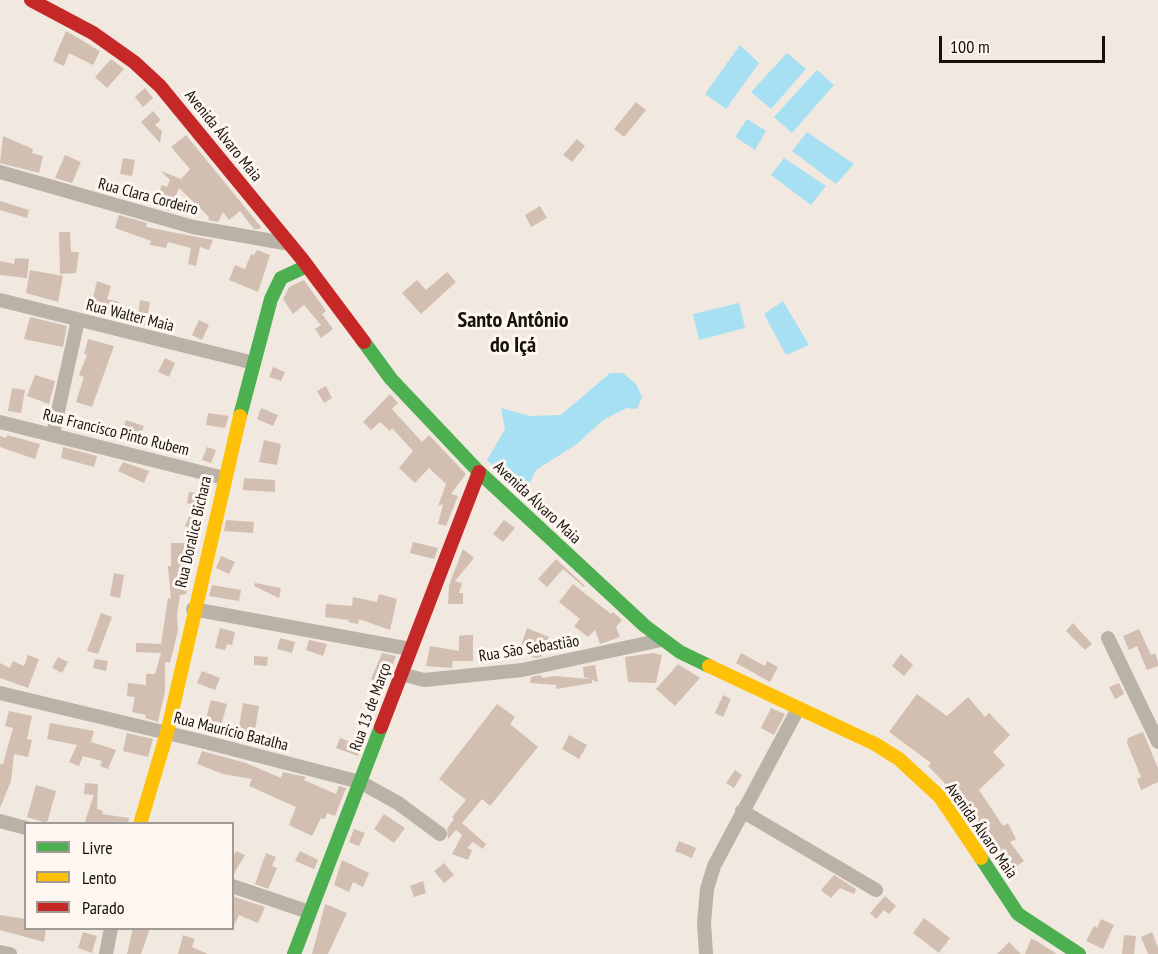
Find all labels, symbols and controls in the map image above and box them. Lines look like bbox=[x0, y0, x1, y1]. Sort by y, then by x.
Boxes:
scale bar bbox=[942, 24, 1108, 62]
text: 100 m bbox=[950, 35, 990, 58]
street label: Avenida Álvaro Maia bbox=[180, 86, 266, 186]
street label: Rua Clara Cordeiro bbox=[96, 174, 200, 220]
street label: Rua Walter Maia bbox=[84, 296, 176, 336]
district label: Santo Antônio do Içá bbox=[457, 308, 569, 360]
street label: Rua Francisco Pinto Rubem bbox=[41, 406, 191, 460]
street label: Avenida Álvaro Maia bbox=[489, 458, 585, 548]
street label: Rua Doralice Bichara bbox=[172, 474, 216, 590]
street label: Rua São Sebastião bbox=[477, 632, 581, 666]
street label: Rua 13 de Março bbox=[346, 660, 396, 754]
street label: Rua Maurício Batalha bbox=[172, 709, 290, 755]
street label: Avenida Álvaro Maia bbox=[941, 780, 1021, 882]
legend bbox=[24, 822, 234, 930]
text: Livre bbox=[82, 836, 113, 859]
text: Lento bbox=[82, 866, 117, 889]
text: Parado bbox=[82, 896, 125, 919]

